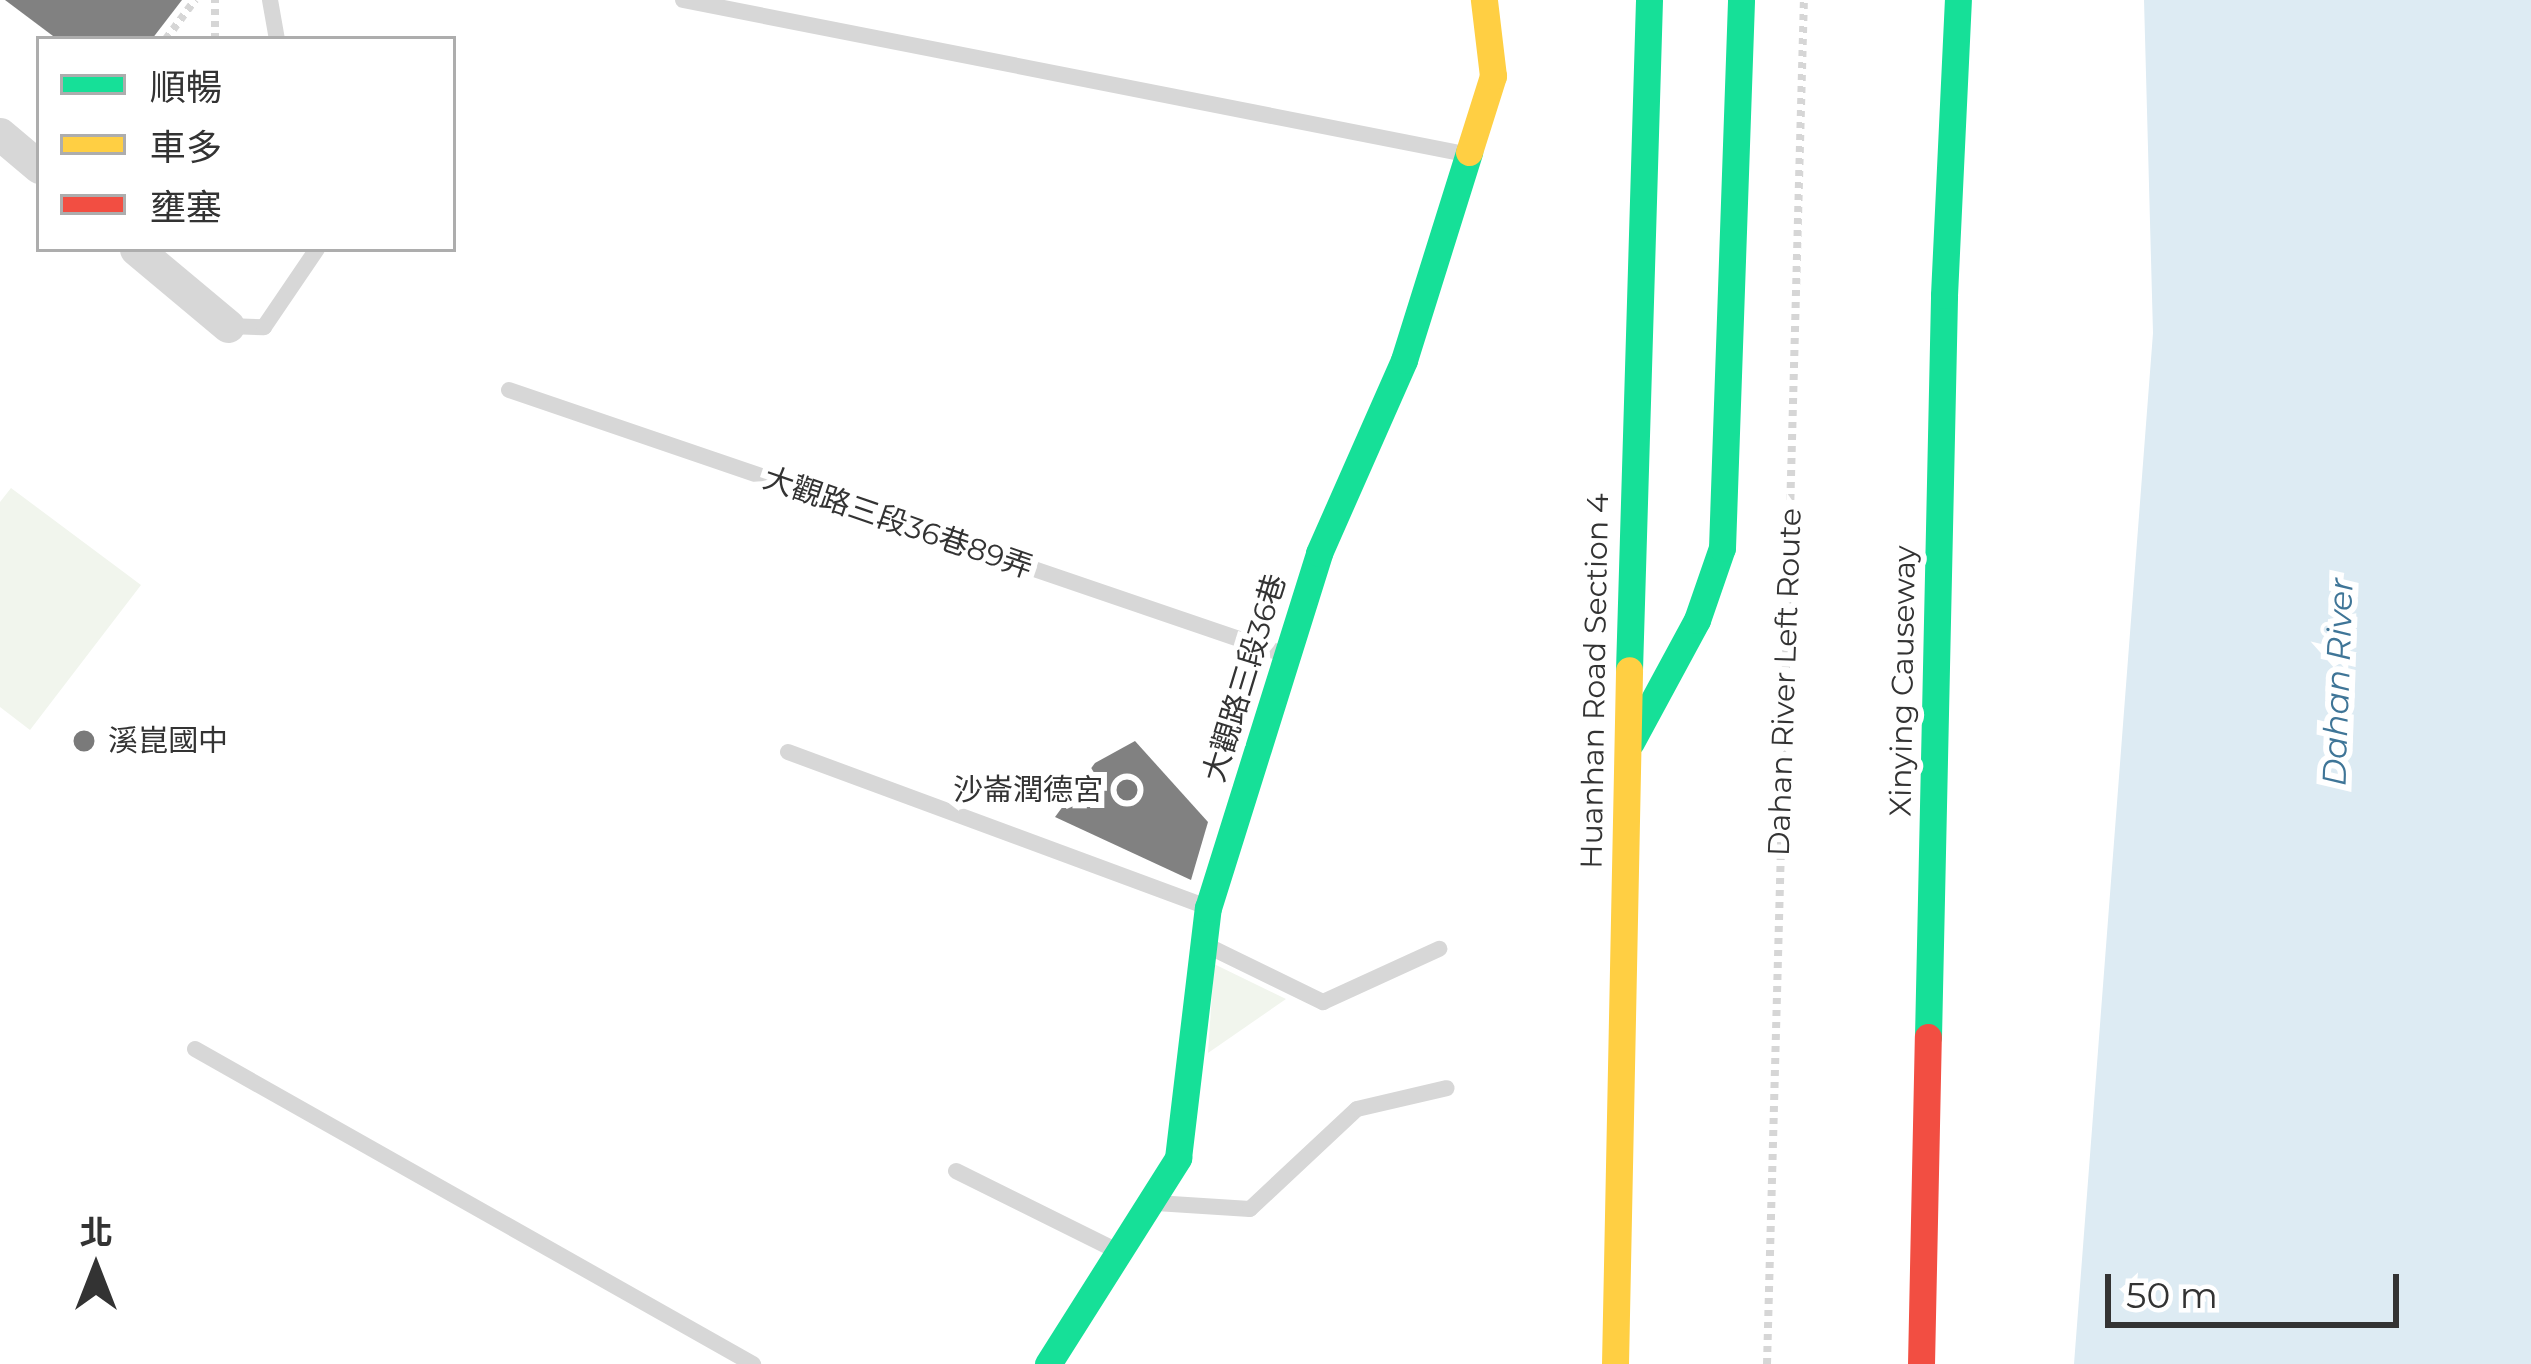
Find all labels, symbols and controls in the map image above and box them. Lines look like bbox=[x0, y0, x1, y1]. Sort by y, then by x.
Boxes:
legend bbox=[36, 36, 456, 252]
text: 順暢 bbox=[150, 65, 222, 109]
text: 車多 bbox=[150, 125, 222, 169]
text: 壅塞 bbox=[150, 185, 222, 229]
street label: 大觀路三段36巷89弄 bbox=[759, 460, 1037, 586]
street label: Huanhan Road Section 4 bbox=[1574, 493, 1616, 869]
street label: Dahan River Left Route bbox=[1761, 507, 1809, 857]
street label: Xinying Causeway bbox=[1883, 545, 1923, 817]
street label: 大觀路三段36巷 bbox=[1196, 570, 1294, 786]
water label: Dahan River bbox=[2315, 577, 2361, 787]
place label: 溪崑國中 bbox=[108, 723, 228, 759]
marker: 溪崑國中 bbox=[71, 728, 97, 754]
place label: 沙崙潤德宮 bbox=[953, 772, 1103, 808]
marker: 沙崙潤德宮 bbox=[1114, 777, 1140, 803]
north arrow bbox=[36, 1208, 156, 1328]
text: 北 bbox=[80, 1212, 113, 1252]
scale bar bbox=[2111, 1250, 2405, 1324]
text: 50 m bbox=[2126, 1273, 2218, 1317]

